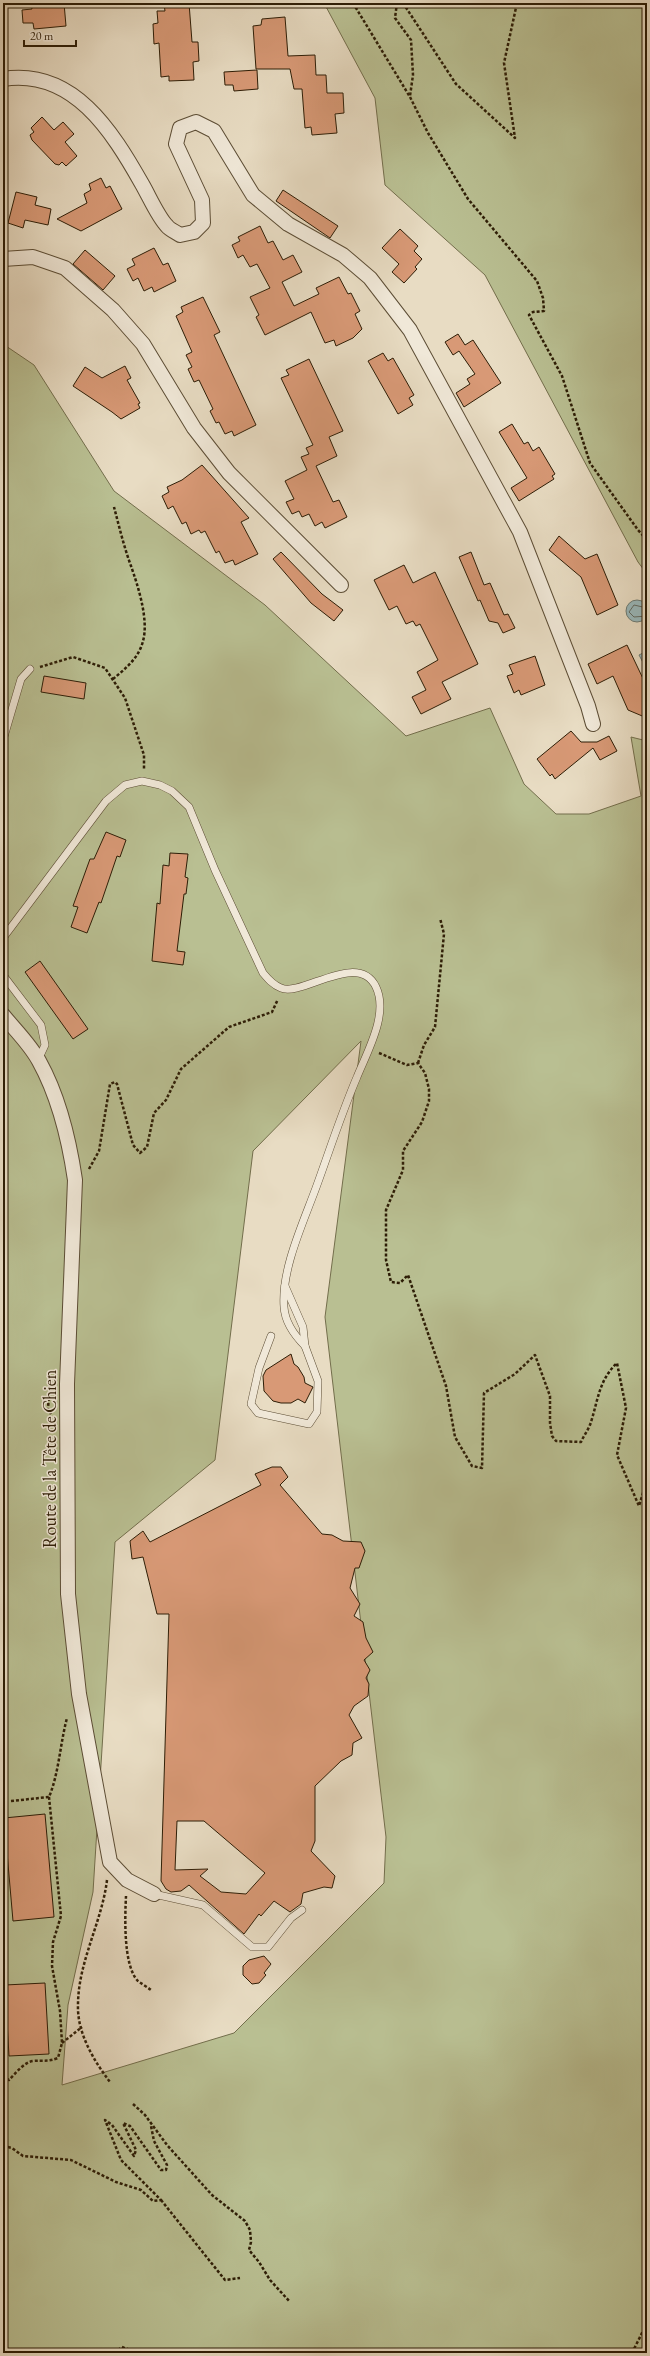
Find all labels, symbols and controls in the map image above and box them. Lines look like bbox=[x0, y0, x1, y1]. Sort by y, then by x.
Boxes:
scale bar bbox=[24, 22, 76, 48]
text: 20 m bbox=[30, 28, 54, 44]
street label: Route de la Tête de Chien bbox=[38, 1369, 61, 1548]

